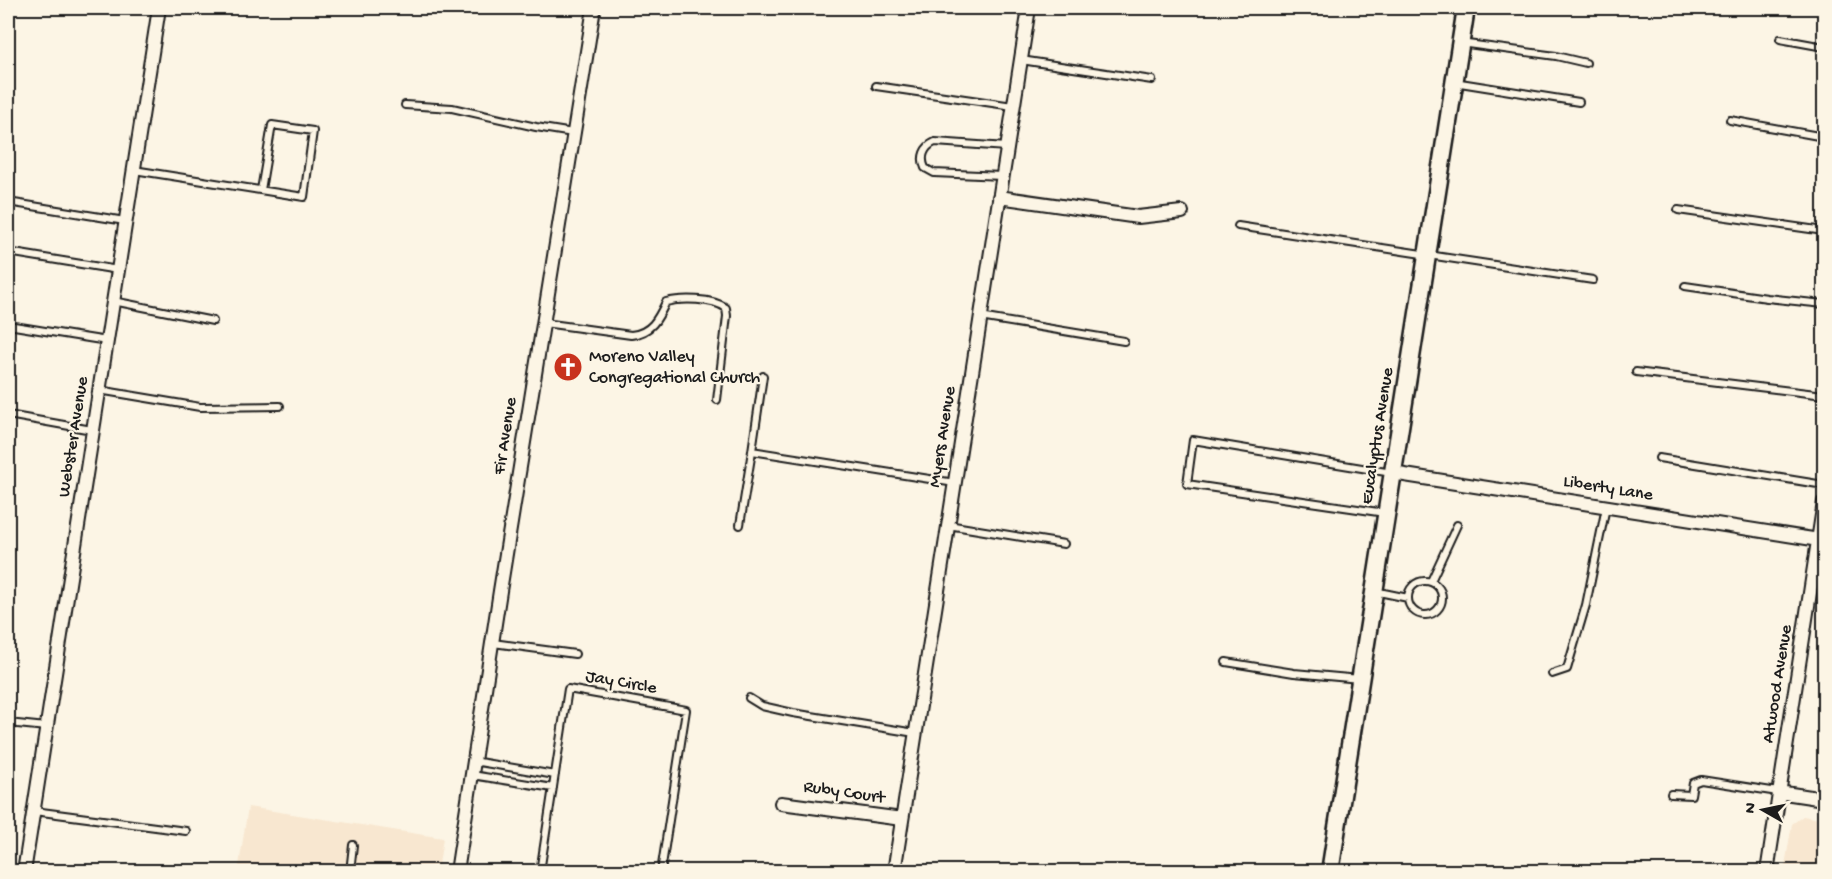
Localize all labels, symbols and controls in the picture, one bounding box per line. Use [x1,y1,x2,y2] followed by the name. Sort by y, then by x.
[589,347,761,389] place label: Moreno Valley Congregational Church
[552,351,584,383] church icon: Moreno Valley Congregational Church
[1357,365,1399,506] street label: Eucalyptus Avenue
[54,374,94,499] street label: Webster Avenue
[925,384,961,489] street label: Myers Avenue
[489,395,523,477] street label: Fir Avenue
[1562,472,1655,507] street label: Liberty Lane
[1758,623,1798,745] street label: Atwood Avenue
[584,666,659,700] street label: Jay Circle
[802,777,888,809] street label: Ruby Court
[1733,780,1793,840] north arrow
[1741,801,1762,815] text: N

